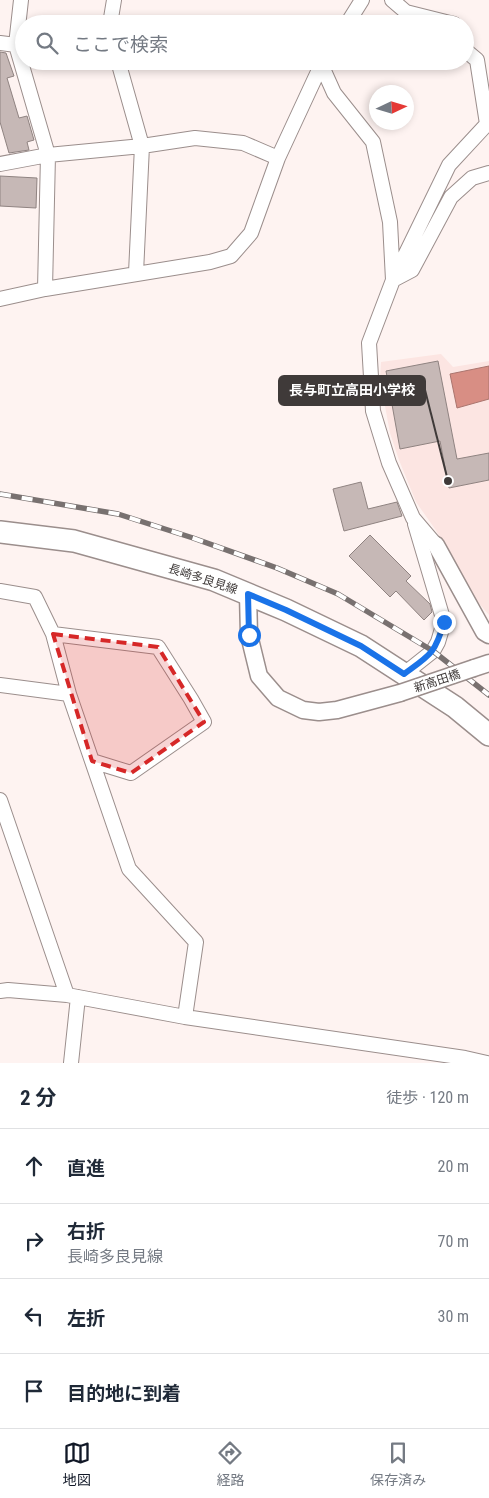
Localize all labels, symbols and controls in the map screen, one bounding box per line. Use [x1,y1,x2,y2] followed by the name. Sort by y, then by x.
[15,15,474,70] search box
[33,29,61,57] icon: search
[73,33,168,56] text: ここで検索
[369,85,414,130] north arrow
[279,376,425,405] callout: 長与町立高田小学校
[289,382,415,398] text: 長与町立高田小学校
[167,561,239,597] street label: 長崎多良見線
[433,611,456,634] route end
[238,624,261,647] route start
[412,667,462,695] street label: 新高田橋
[20,1086,56,1110] text: 2 分
[386,1088,469,1107] text: 徒歩 · 120 m
[20,1152,48,1180] icon: ahead
[67,1157,105,1180] text: 直進
[437,1157,469,1176] text: 20 m
[67,1220,105,1243] text: 右折
[20,1227,48,1255] icon: right
[437,1232,469,1251] text: 70 m
[67,1247,163,1266] text: 長崎多良見線
[20,1302,48,1330] icon: left
[67,1307,105,1330] text: 左折
[437,1307,469,1326] text: 30 m
[20,1377,48,1405] icon: arrive
[67,1382,181,1405] text: 目的地に到着
[63,1439,91,1489] tab: 地図
[216,1439,244,1489] tab: 経路
[370,1439,426,1489] tab: 保存済み

